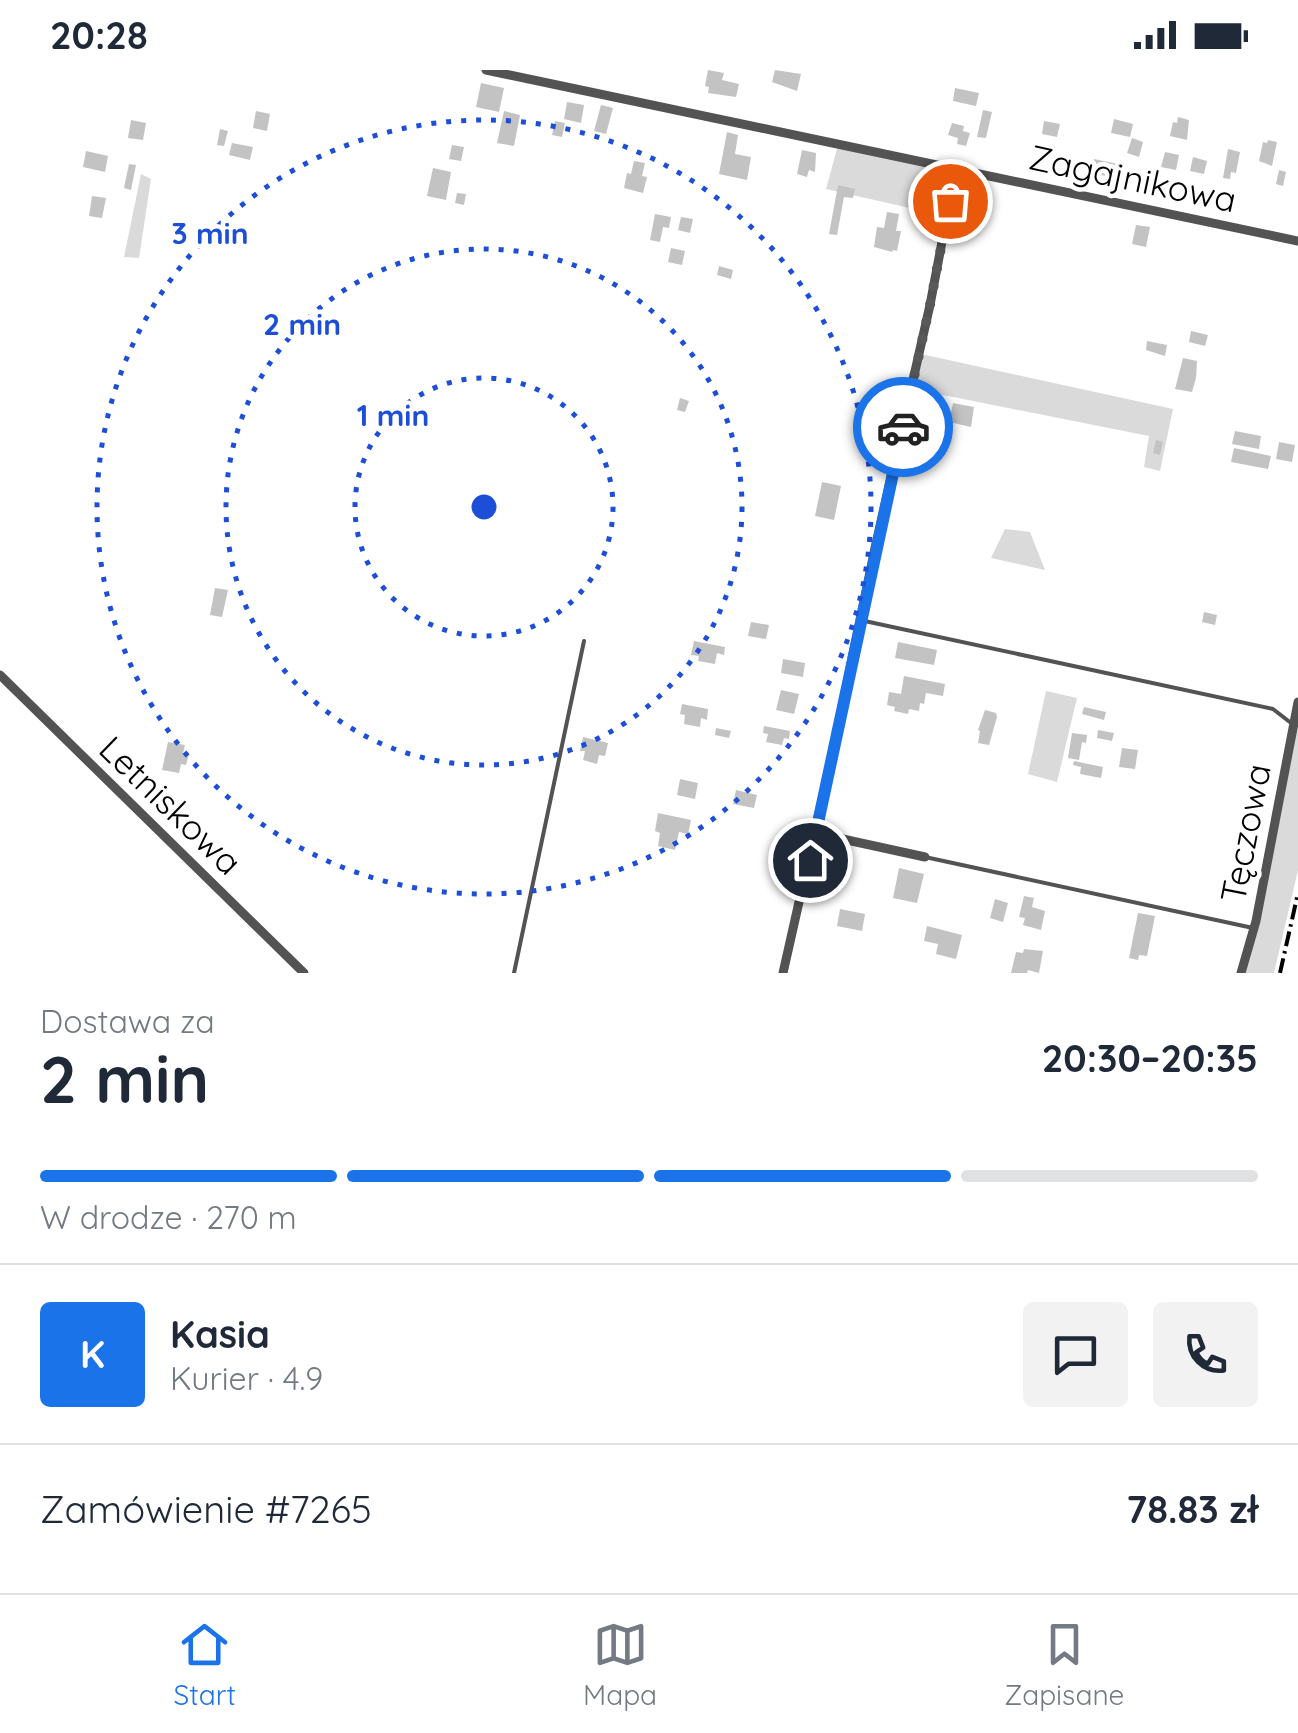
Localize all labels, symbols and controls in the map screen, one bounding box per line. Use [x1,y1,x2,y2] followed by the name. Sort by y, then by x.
[50,11,148,59] text: 20:28
[1025,135,1241,221] street label: Zagajnikowa
[908,159,993,244] pin
[923,174,978,229] icon: bag
[171,214,249,252] text: 3 min
[263,305,341,343] text: 2 min
[853,377,953,477] courier
[357,396,429,434] text: 1 min
[876,400,931,455] icon: car
[466,489,502,525] centre of rings
[91,726,251,884] street label: Letniskowa
[1210,760,1280,906] street label: Tęczowa
[768,818,853,903] pin
[783,833,838,888] icon: home
[40,1001,215,1041] text: Dostawa za
[1042,1034,1258,1082] text: 20:30–20:35
[40,1038,209,1119] text: 2 min
[40,1197,297,1237] text: W drodze · 270 m
[1023,1302,1128,1407] button: chat
[1153,1302,1258,1407] button: phone
[170,1310,270,1358] text: Kasia
[80,1330,105,1378] text: K
[170,1358,323,1398] text: Kurier · 4.9
[40,1485,372,1533] text: Zamówienie #7265
[1126,1485,1258,1533] text: 78.83 zł
[174,1617,236,1712] tab: Start
[583,1617,657,1712] tab: Mapa
[1004,1617,1124,1712] tab: Zapisane

